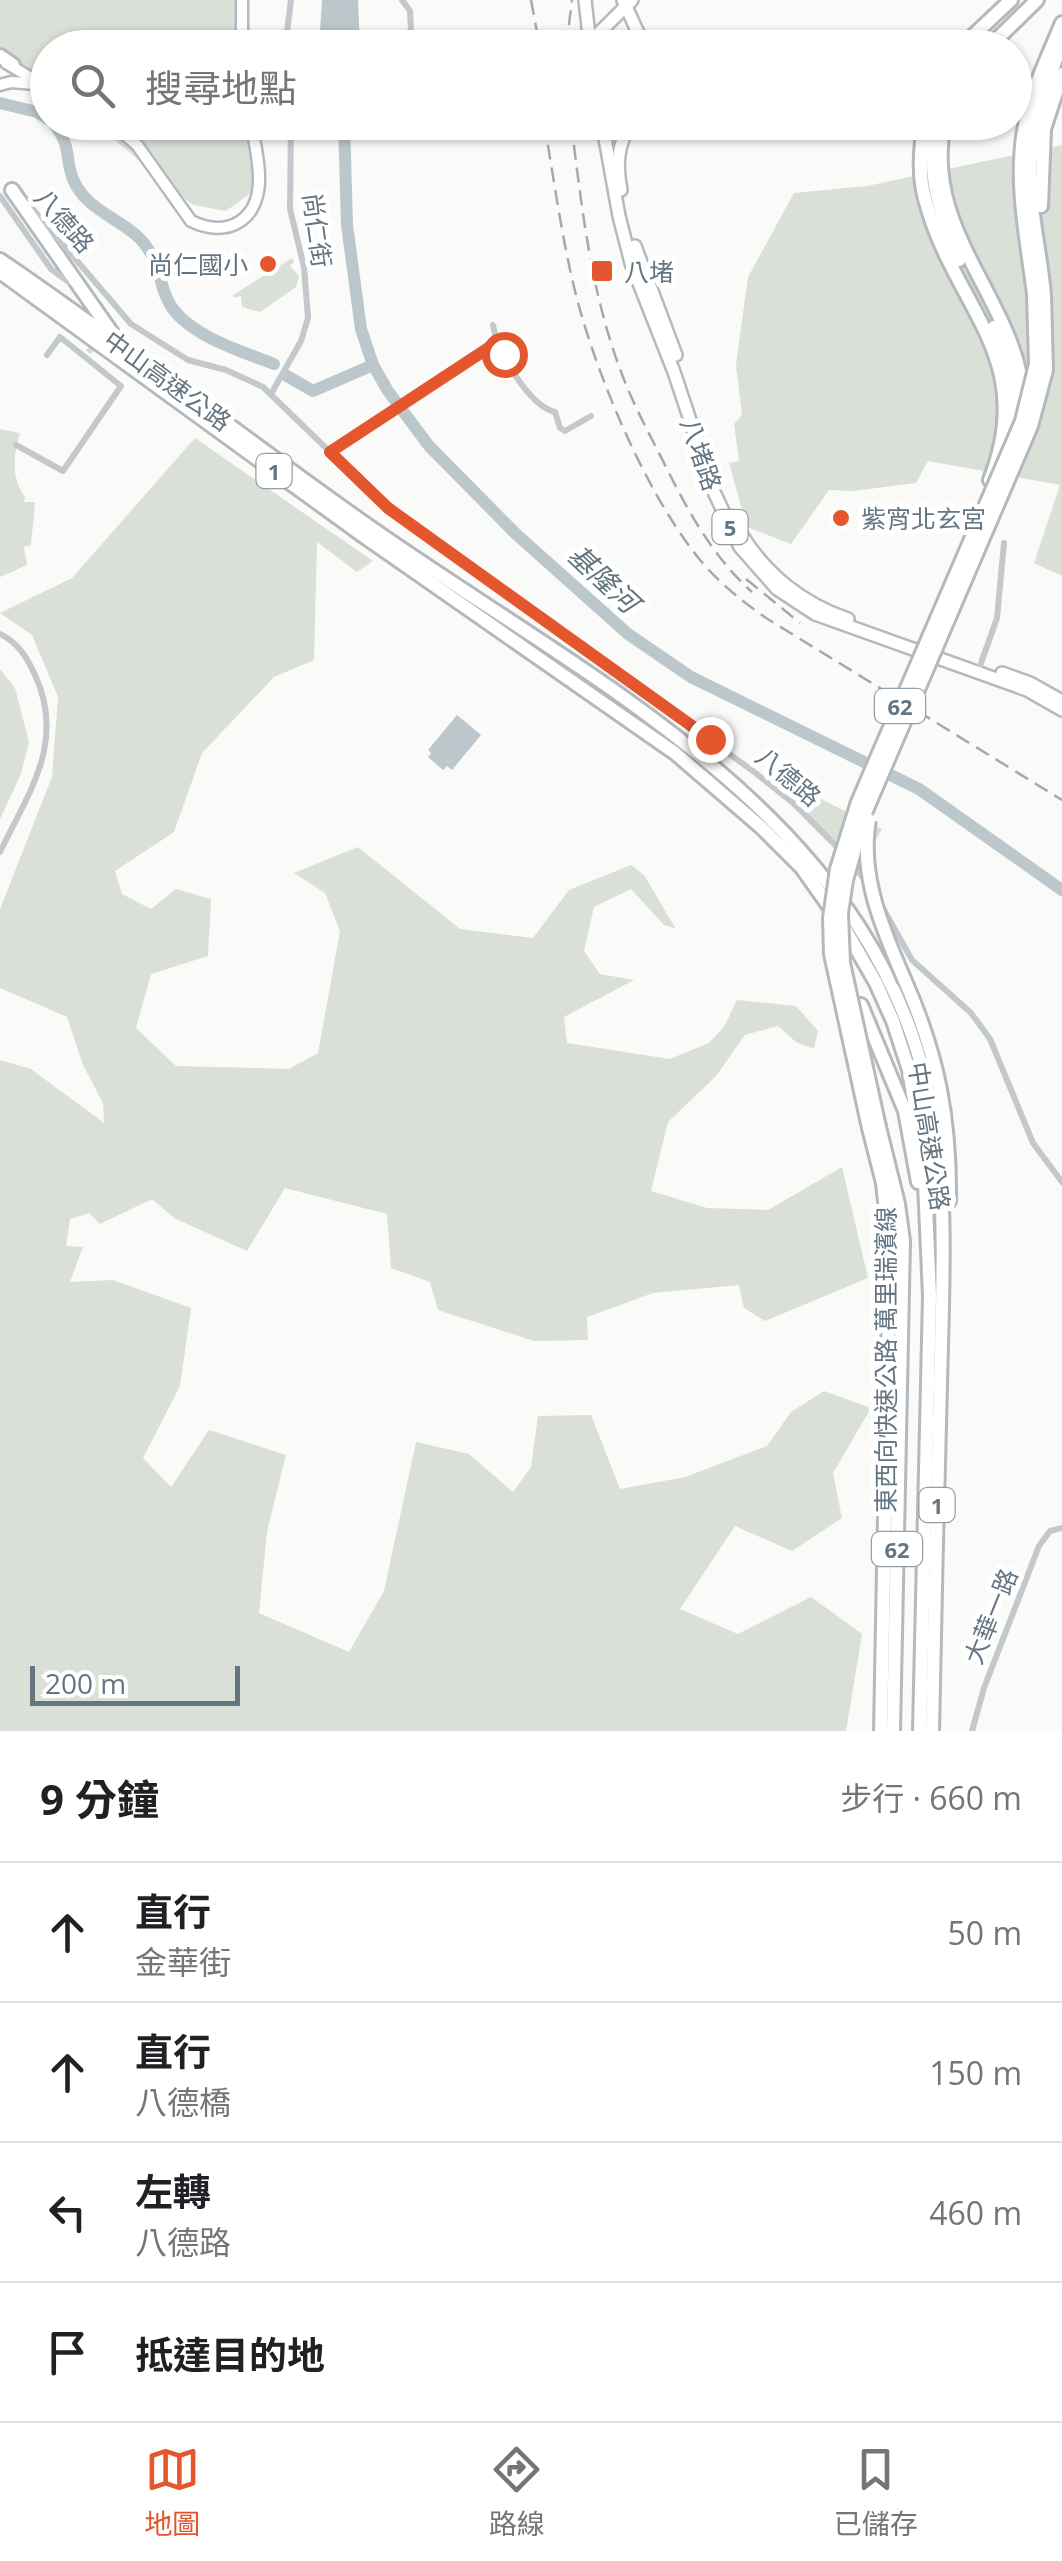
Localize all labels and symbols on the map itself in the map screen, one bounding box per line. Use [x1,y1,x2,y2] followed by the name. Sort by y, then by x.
[28,181,102,259] street label: 八德路
[296,190,340,270] street label: 尚仁街
[148,247,248,281] place label: 尚仁國小
[257,253,279,275] marker: 尚仁國小
[624,254,674,288] place label: 八堵
[589,258,615,284] marker: 八堵
[97,322,239,438] street label: 中山高速公路
[482,332,528,378] route start
[674,413,730,495] street label: 八堵路
[256,454,292,488] road number: 1
[861,501,986,535] place label: 紫宵北玄宮
[830,507,852,529] marker: 紫宵北玄宮
[712,510,748,544] road number: 5
[560,535,651,624] water label: 基隆河
[875,689,925,723] road number: 62
[688,717,734,763] route end
[749,739,829,813] street label: 八德路
[901,1059,959,1213] street label: 中山高速公路
[868,1207,902,1513] street label: 東西向快速公路 萬里瑞濱線
[920,1488,954,1522] road number: 1
[872,1532,922,1566] road number: 62
[956,1563,1024,1669] street label: 大華一路
[30,1661,240,1706] scale bar

